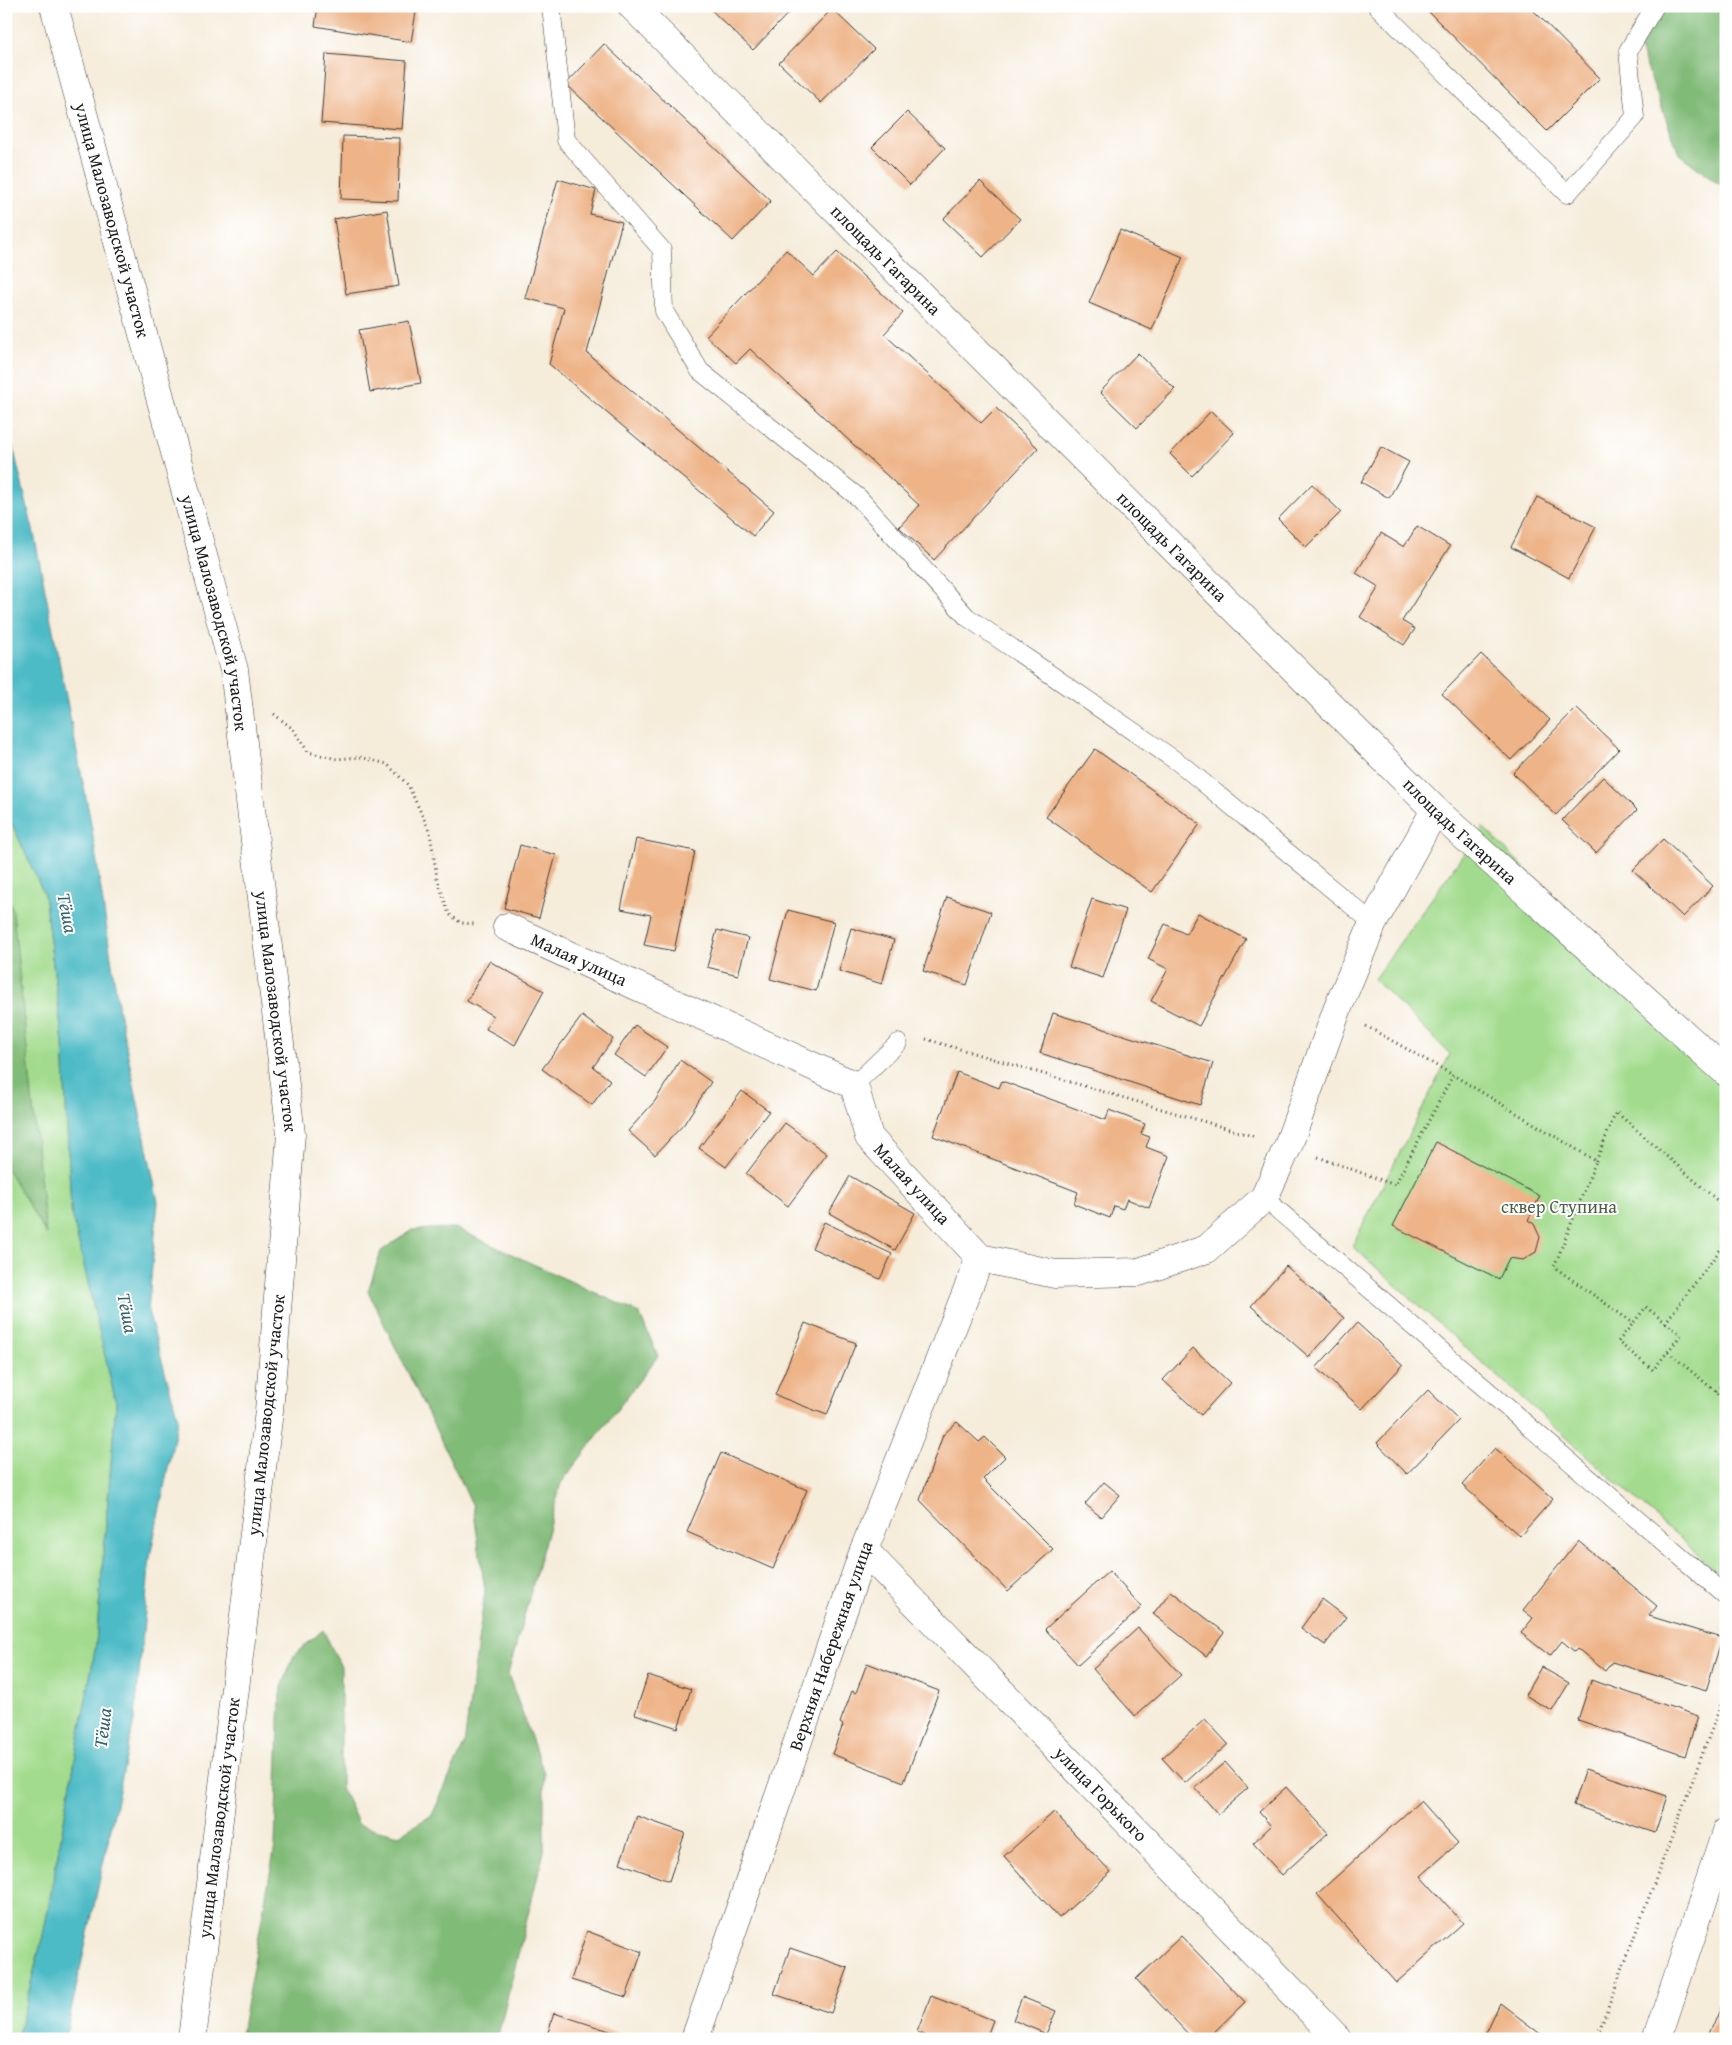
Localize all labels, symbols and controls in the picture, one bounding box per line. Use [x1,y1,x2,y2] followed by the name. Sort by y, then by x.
[68,99,157,341] street label: улица Малозаводской участок
[825,198,948,321] street label: площадь Гагарина
[1111,485,1234,608] street label: площадь Гагарина
[174,490,255,733] street label: улица Малозаводской участок
[1397,771,1524,891] street label: площадь Гагарина
[248,888,305,1134] street label: улица Малозаводской участок
[50,891,86,936] water label: Тёша
[527,926,632,993] street label: Малая улица
[868,1136,957,1231] street label: Малая улица
[1501,1193,1617,1220] park label: сквер Ступина
[110,1291,146,1336] water label: Тёша
[239,1292,292,1538] street label: улица Малозаводской участок
[782,1536,880,1754] street label: Верхняя Набережная улица
[190,1695,247,1941] street label: улица Малозаводской участок
[86,1706,118,1750] water label: Тёша
[1047,1739,1154,1848] street label: улица Горького

